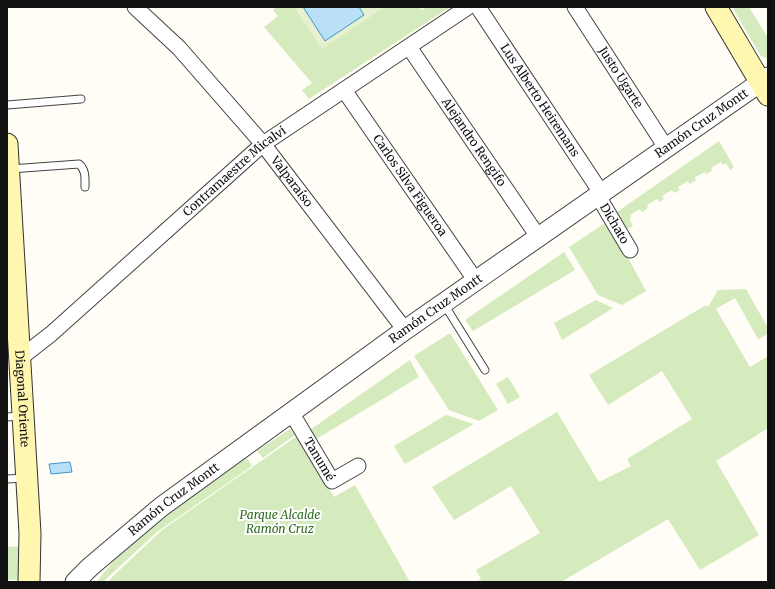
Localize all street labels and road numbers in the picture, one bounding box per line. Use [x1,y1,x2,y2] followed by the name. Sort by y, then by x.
[497,41,583,160] street label: Lus Alberto Heiremans
[595,43,646,111] street label: Justo Ugarte
[652,85,751,161] street label: Ramón Cruz Montt
[438,94,510,189] street label: Alejandro Rengifo
[180,123,289,219] street label: Contramaestre Micalvi
[370,131,451,239] street label: Carlos Silva Figueroa
[267,152,316,210] street label: Valparaíso
[597,200,633,246] street label: Dichato
[386,270,485,346] street label: Ramón Cruz Montt
[12,350,33,448] street label: Diagonal Oriente
[301,435,338,483] street label: Tanumé
[125,459,222,538] street label: Ramón Cruz Montt

